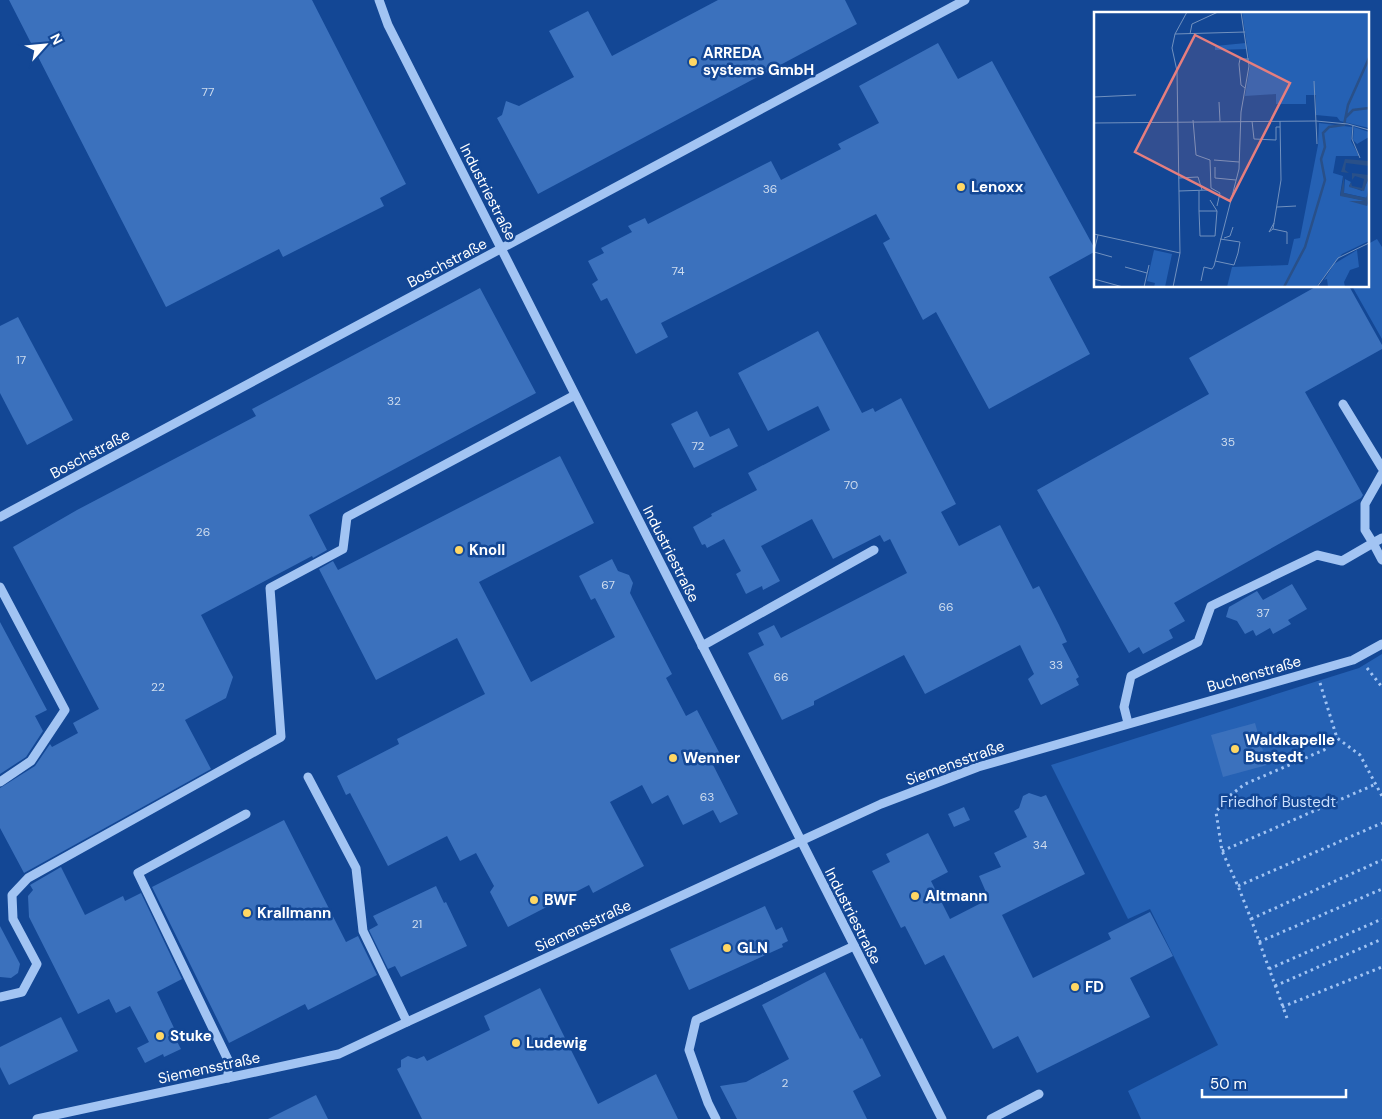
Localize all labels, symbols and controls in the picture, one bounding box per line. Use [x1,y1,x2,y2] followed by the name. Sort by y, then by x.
[1094,12,1370,288] inset map
[20,20,70,70] north arrow
[46,30,67,48] text: N
[703,43,814,80] place label: ARREDA systems GmbH
[687,56,699,68] marker: ARREDA systems GmbH
[202,84,214,100] house number: 77
[455,140,521,244] street label: Industriestraße
[971,177,1024,197] place label: Lenoxx
[763,181,777,197] house number: 36
[955,181,967,193] marker: Lenoxx
[404,234,490,292] street label: Boschstraße
[672,263,684,279] house number: 74
[16,352,26,368] house number: 17
[387,393,401,409] house number: 32
[47,425,133,483] street label: Boschstraße
[1221,434,1235,450] house number: 35
[691,438,705,454] house number: 72
[844,477,858,493] house number: 70
[638,502,704,606] street label: Industriestraße
[196,524,210,540] house number: 26
[469,540,505,560] place label: Knoll
[453,544,465,556] marker: Knoll
[601,577,615,593] house number: 67
[938,599,954,615] house number: 66
[1256,605,1270,621] house number: 37
[1205,651,1303,697] street label: Buchenstraße
[1049,657,1063,673] house number: 33
[773,669,789,685] house number: 66
[151,679,165,695] house number: 22
[1245,730,1335,767] place label: Waldkapelle Bustedt
[903,736,1007,790] street label: Siemensstraße
[1229,743,1241,755] marker: Waldkapelle Bustedt
[683,748,740,768] place label: Wenner
[667,752,679,764] marker: Wenner
[700,789,714,805] house number: 63
[1220,792,1336,812] park label: Friedhof Bustedt
[1033,837,1047,853] house number: 34
[820,864,886,968] street label: Industriestraße
[925,886,988,906] place label: Altmann
[544,890,577,910] place label: BWF
[909,890,921,902] marker: Altmann
[528,894,540,906] marker: BWF
[532,895,634,957] street label: Siemensstraße
[257,903,331,923] place label: Krallmann
[241,907,253,919] marker: Krallmann
[412,916,422,932] house number: 21
[737,938,768,958] place label: GLN
[721,942,733,954] marker: GLN
[1085,977,1104,997] place label: FD
[1069,981,1081,993] marker: FD
[170,1026,212,1046] place label: Stuke
[154,1030,166,1042] marker: Stuke
[526,1033,588,1053] place label: Ludewig
[510,1037,522,1049] marker: Ludewig
[156,1047,262,1089] street label: Siemensstraße
[1202,1066,1346,1098] scale bar
[1210,1074,1247,1094] text: 50 m
[782,1075,789,1091] house number: 2

